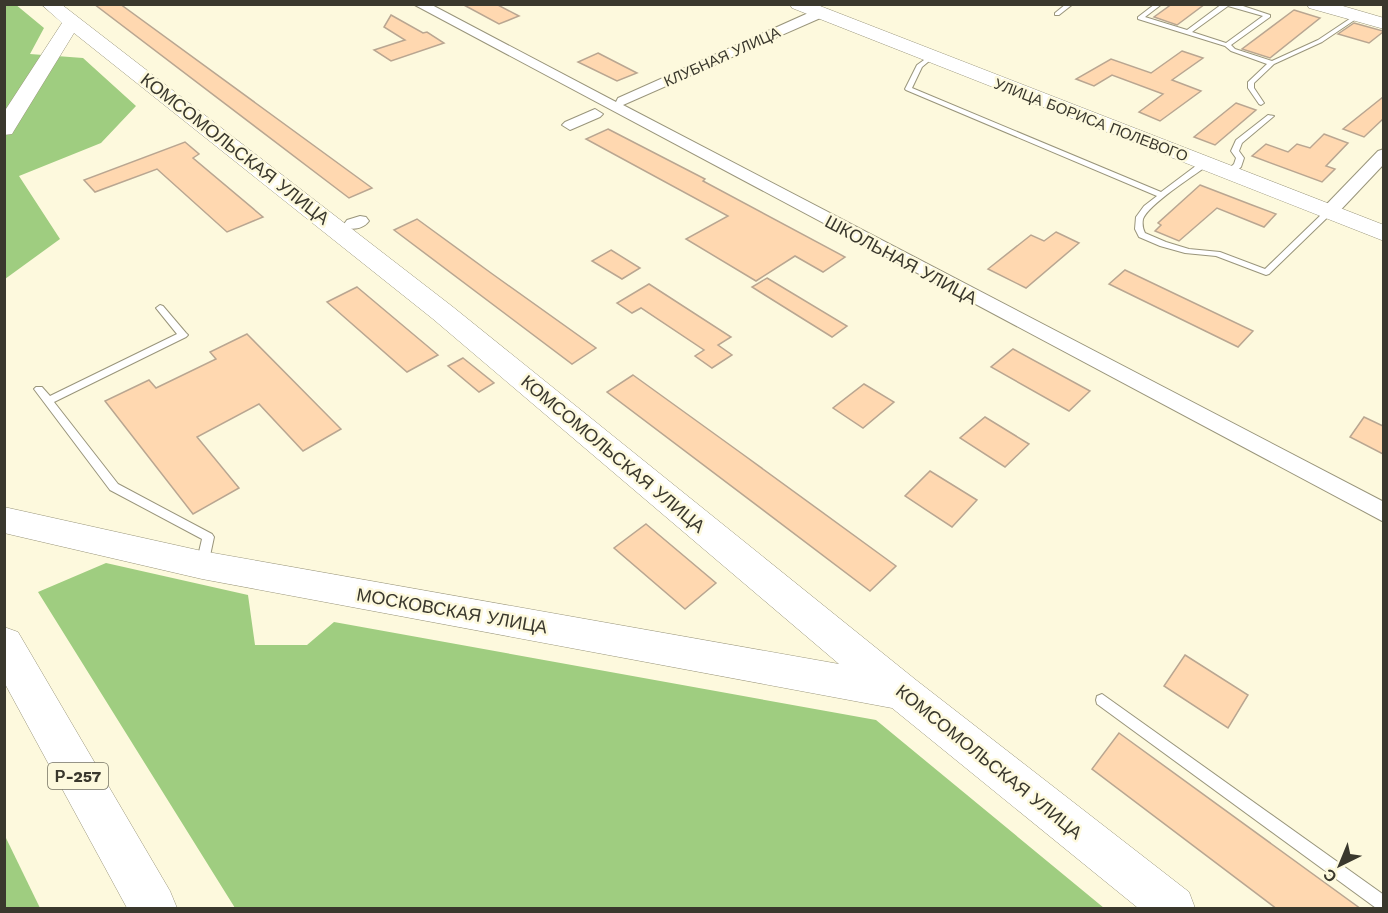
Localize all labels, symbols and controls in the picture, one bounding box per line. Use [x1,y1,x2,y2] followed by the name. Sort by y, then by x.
[661,23,783,91] street label: КЛУБНАЯ УЛИЦА
[137,68,334,229] street label: КОМСОМОЛЬСКАЯ УЛИЦА
[992,75,1190,165] street label: УЛИЦА БОРИСА ПОЛЕВОГО
[822,211,981,309] street label: ШКОЛЬНАЯ УЛИЦА
[517,371,709,537] street label: КОМСОМОЛЬСКАЯ УЛИЦА
[355,583,549,638] street label: МОСКОВСКАЯ УЛИЦА
[892,680,1087,843] street label: КОМСОМОЛЬСКАЯ УЛИЦА
[48,763,108,789] road number: Р-257
[1310,835,1370,895] north arrow
[1319,864,1341,886] text: С

